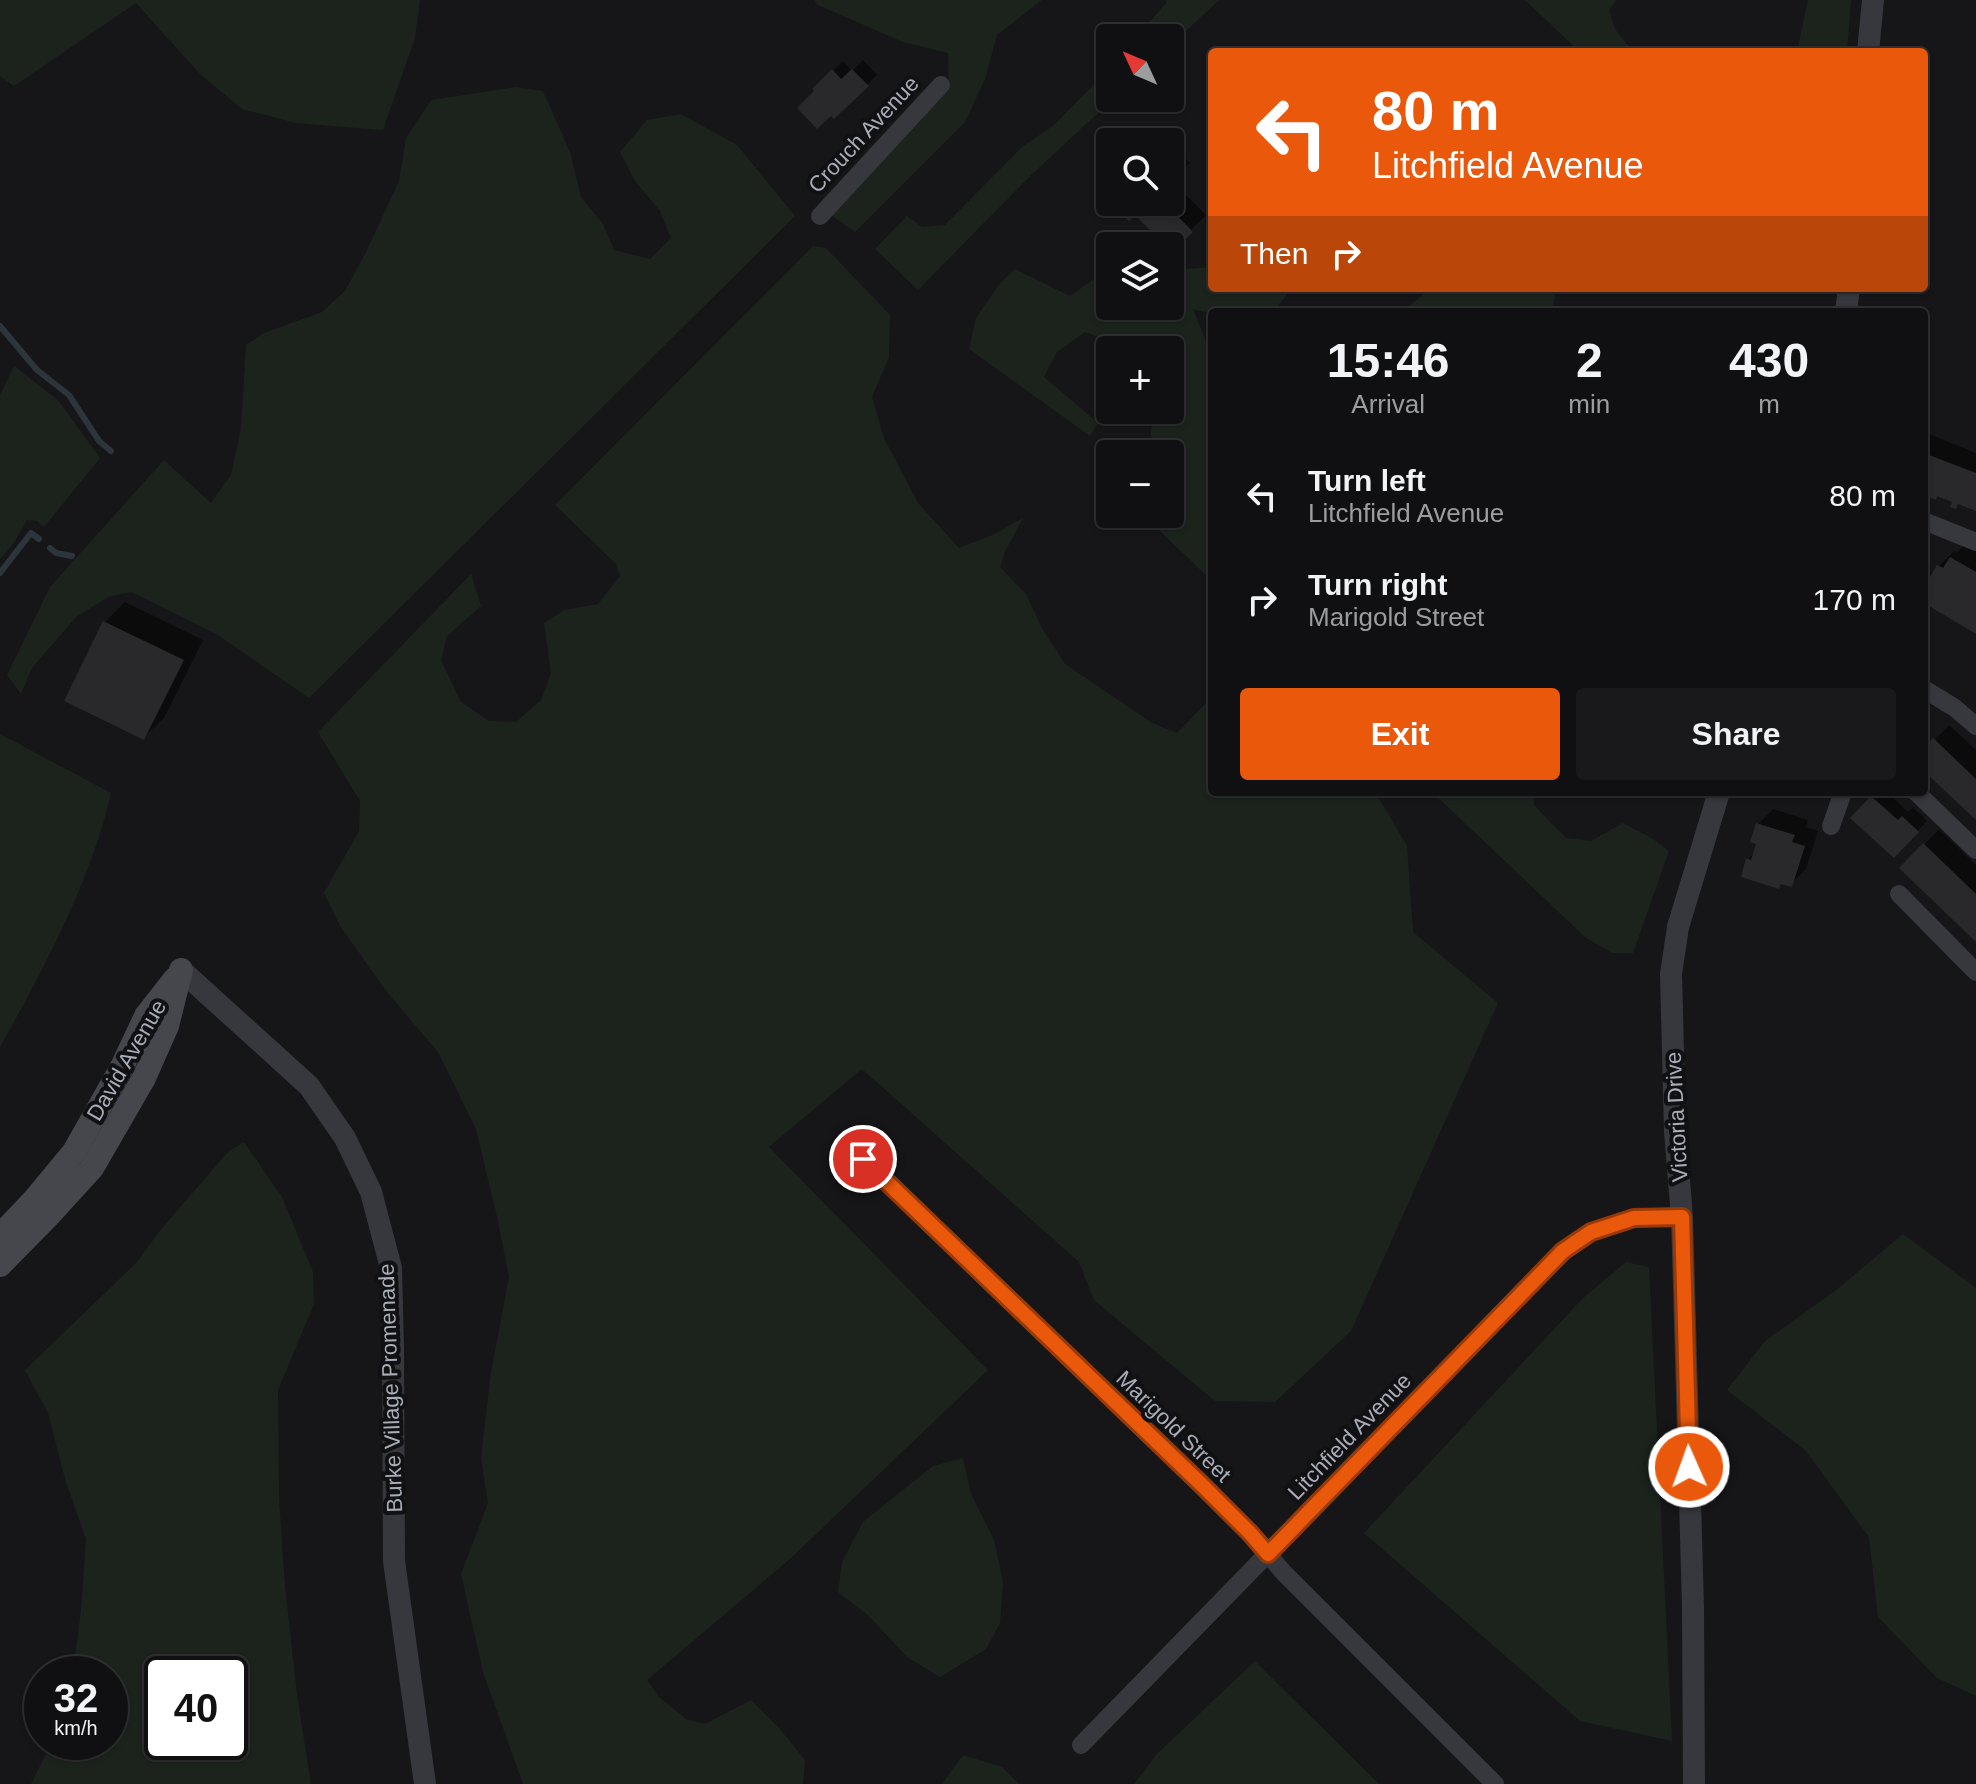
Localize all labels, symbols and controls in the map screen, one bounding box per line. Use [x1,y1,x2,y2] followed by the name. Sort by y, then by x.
[1096,24,1184,112] north arrow
[1096,24,1184,528] map controls
[803,71,924,198] street label: Crouch Avenue
[1372,79,1500,142] text: 80 m
[1240,80,1344,184] icon: left
[1096,128,1184,216] button: search
[1372,145,1644,186] text: Litchfield Avenue
[1096,232,1184,320] button: layers
[1324,232,1368,276] icon: right
[1240,237,1308,270] text: Then
[1327,334,1450,387] text: 15:46
[1576,334,1603,387] text: 2
[1729,334,1809,387] text: 430
[1096,336,1184,424] button: +
[1351,389,1425,419] text: Arrival
[1568,389,1610,419] text: min
[1758,389,1780,419] text: m
[1096,440,1184,528] button: −
[1308,464,1426,497] text: Turn left
[1240,474,1284,518] icon: left
[1829,479,1896,512] text: 80 m
[1308,498,1504,528] text: Litchfield Avenue
[1308,568,1447,601] text: Turn right
[1240,578,1284,622] icon: right
[1813,583,1896,616] text: 170 m
[1308,602,1484,632] text: Marigold Street
[1240,688,1560,780] button: Exit
[1576,688,1896,780] button: Share
[82,995,171,1125] street label: David Avenue
[1661,1051,1692,1183] street label: Victoria Drive
[829,1125,897,1193] pin
[841,1137,885,1181] icon: arrive
[374,1263,407,1513] street label: Burke Village Promenade
[1111,1366,1236,1487] street label: Marigold Street
[1283,1368,1416,1505] street label: Litchfield Avenue
[1647,1425,1731,1509] position arrow
[144,1656,248,1760] speed limit sign: 40
[54,1676,98,1720] text: 32
[54,1717,98,1739] text: km/h

